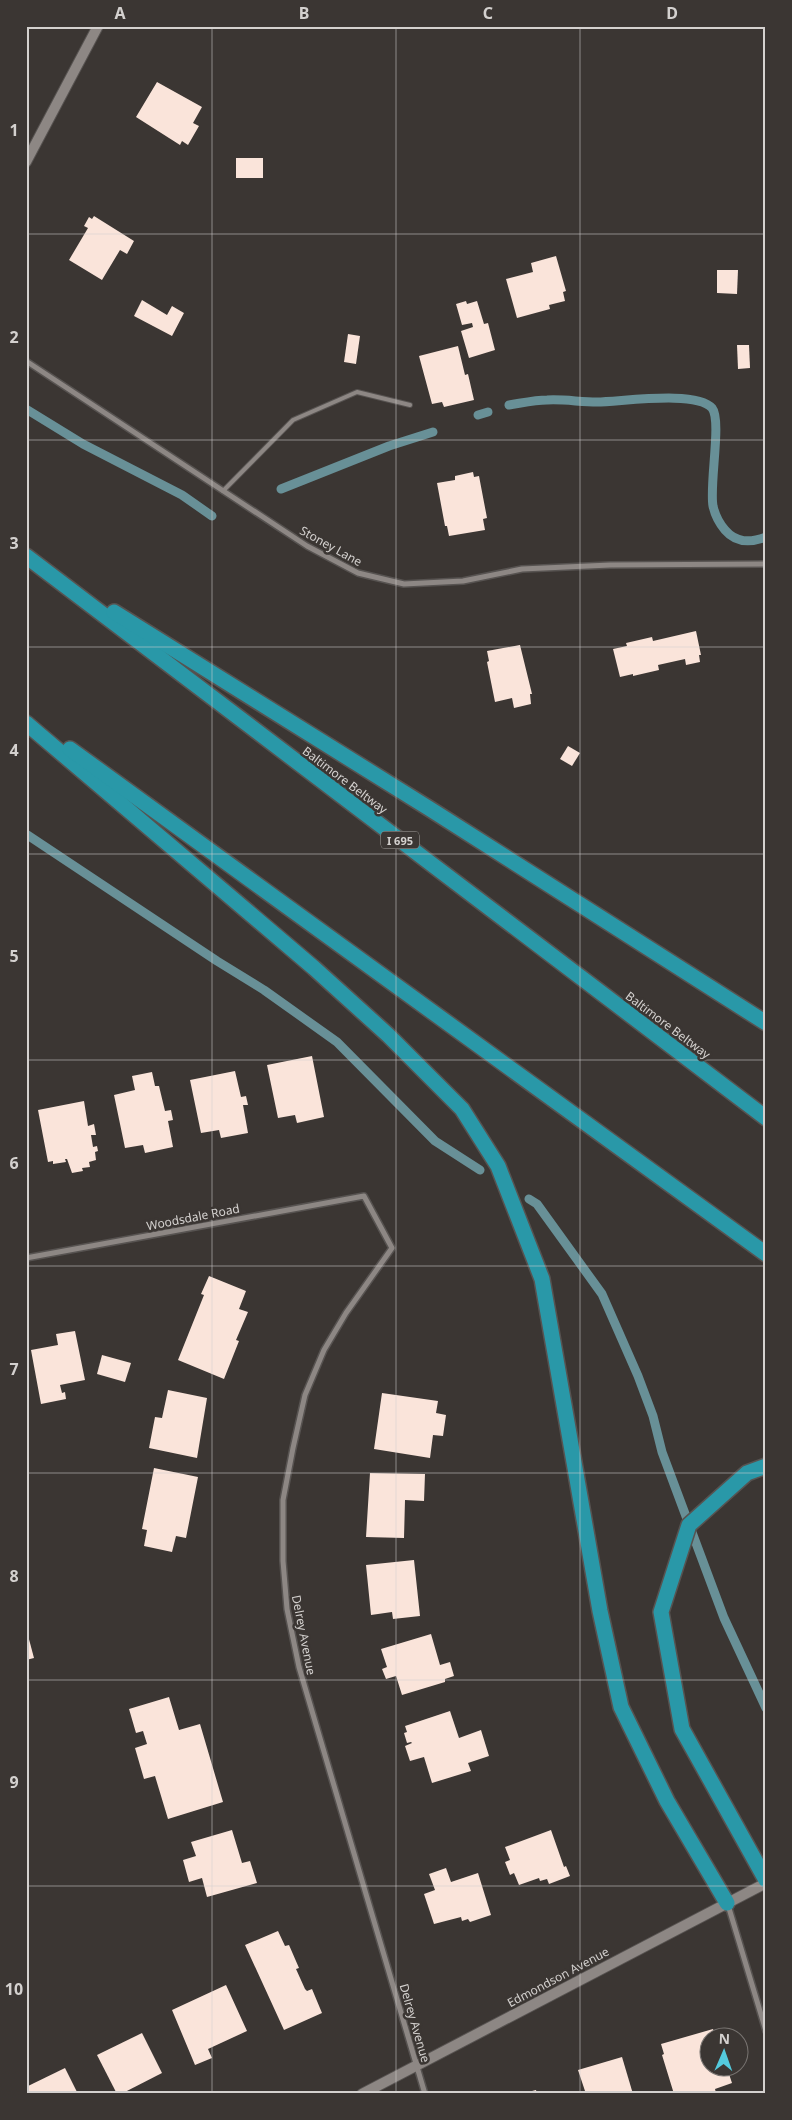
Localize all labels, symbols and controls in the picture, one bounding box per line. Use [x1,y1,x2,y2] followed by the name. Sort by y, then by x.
[114,2,126,24] text: A
[299,2,309,24] text: B
[483,2,493,24] text: C
[666,2,678,24] text: D
[9,119,19,141] text: 1
[9,326,19,348] text: 2
[297,522,365,570] street label: Stoney Lane
[9,532,19,554] text: 3
[9,739,19,761] text: 4
[299,742,392,818] street label: Baltimore Beltway
[381,832,419,848] road number: I 695
[9,945,19,967] text: 5
[622,987,715,1063] street label: Baltimore Beltway
[9,1152,19,1174] text: 6
[145,1200,241,1234] street label: Woodsdale Road
[9,1358,19,1380] text: 7
[9,1565,19,1587] text: 8
[288,1593,320,1677] street label: Delrey Avenue
[9,1771,19,1793] text: 9
[504,1943,612,2011] street label: Edmondson Avenue
[5,1978,23,2000] text: 10
[396,1982,434,2065] street label: Delrey Avenue
[700,2028,750,2078] north arrow
[718,2029,730,2048] text: N

